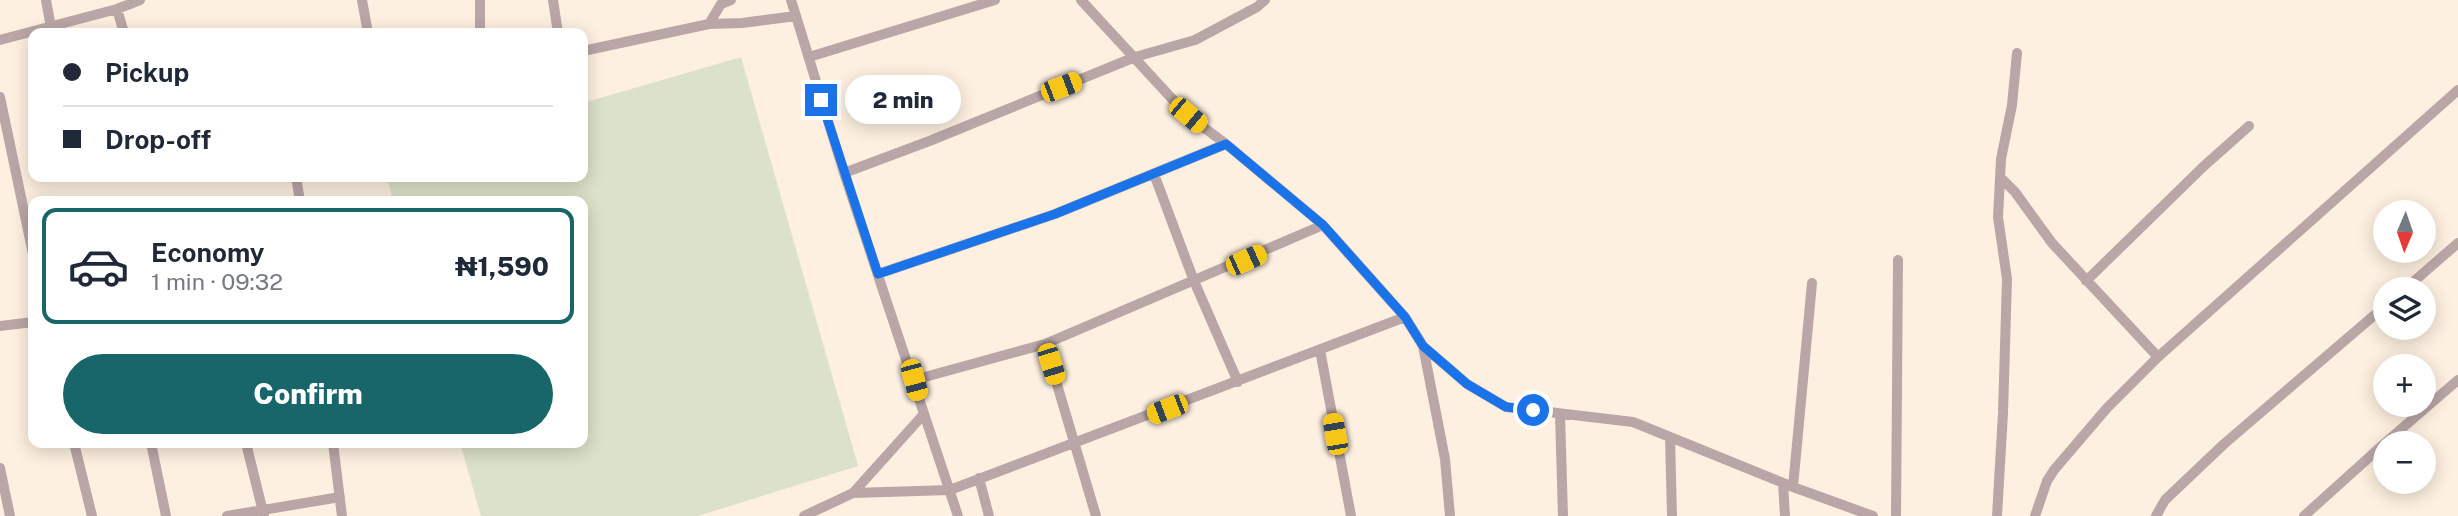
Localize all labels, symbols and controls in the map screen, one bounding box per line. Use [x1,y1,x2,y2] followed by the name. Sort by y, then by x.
[105,57,189,88] text: Pickup
[1038,70,1085,104] car
[846,76,961,124] callout: 2 min
[805,84,837,116] route end
[872,86,934,113] text: 2 min
[1166,93,1211,137] car
[105,124,211,155] text: Drop-off
[2373,200,2436,262] north arrow
[2373,200,2436,494] map controls
[67,235,130,298] icon: car
[151,237,264,268] text: Economy
[1223,242,1270,278] car
[455,251,549,282] text: ₦1,590
[151,268,283,295] text: 1 min · 09:32
[2373,277,2436,340] button: layers
[1035,341,1068,387] car
[63,354,553,434] button: Confirm
[2373,354,2436,417] button: +
[899,357,930,403] car
[1144,392,1191,426] car
[1517,394,1549,426] route start
[1322,411,1349,457] car
[2373,431,2436,494] button: −

